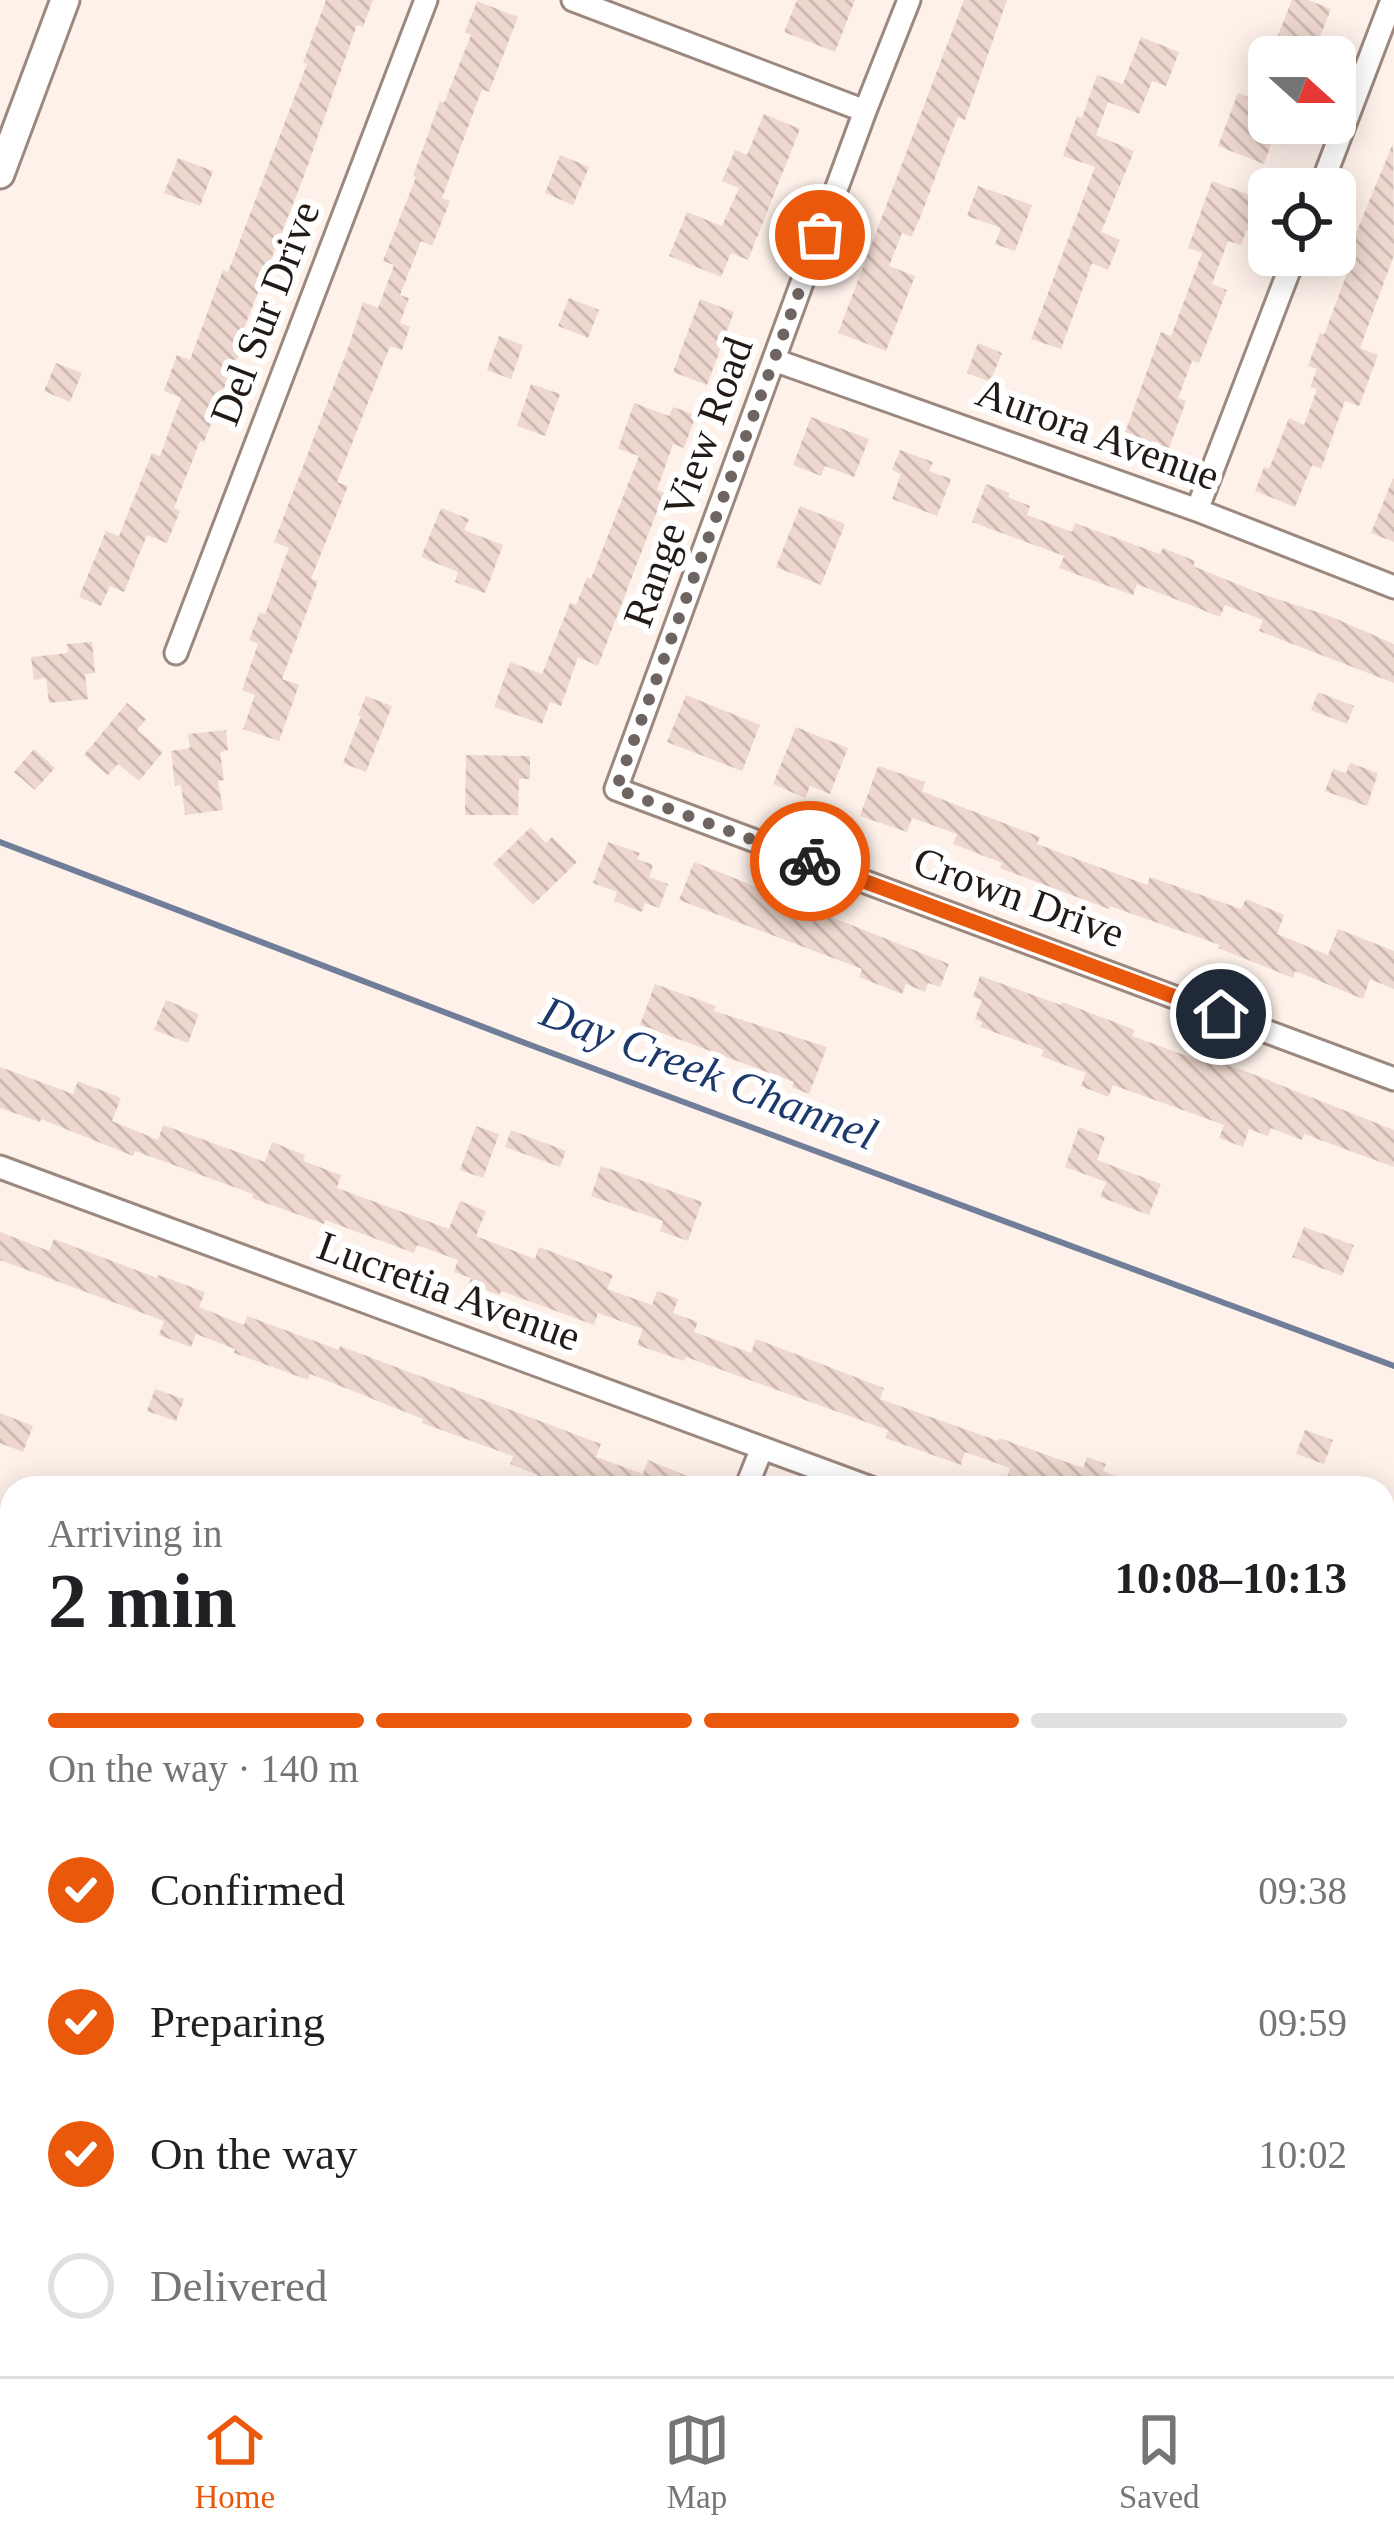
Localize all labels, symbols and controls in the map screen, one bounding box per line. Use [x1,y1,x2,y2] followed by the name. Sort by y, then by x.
[1248,36,1356,144] north arrow
[1248,36,1356,276] map controls
[1248,168,1356,276] button: locate
[769,184,871,286] pin
[201,195,329,431] street label: Del Sur Drive
[787,202,853,268] icon: bag
[614,331,762,633] street label: Range View Road
[970,369,1226,499] street label: Aurora Avenue
[750,801,870,921] courier
[777,828,843,894] icon: bike
[908,838,1130,956] street label: Crown Drive
[1170,963,1272,1065] pin
[1188,981,1254,1047] icon: home
[533,986,884,1160] water label: Day Creek Channel
[312,1222,586,1360] street label: Lucretia Avenue
[48,1512,222,1555] text: Arriving in
[1115,1553,1347,1603] text: 10:08–10:13
[48,1557,237,1644] text: 2 min
[48,1747,359,1790] text: On the way · 140 m
[48,1857,114,1923] icon: check
[150,1865,345,1915] text: Confirmed
[1258,1869,1347,1912] text: 09:38
[48,1989,114,2055] icon: check
[150,1997,325,2047] text: Preparing
[1258,2001,1347,2044] text: 09:59
[48,2121,114,2187] icon: check
[150,2129,357,2179] text: On the way
[1258,2133,1347,2176] text: 10:02
[150,2261,327,2311] text: Delivered
[194,2407,275,2516] tab: Home
[664,2407,730,2516] tab: Map
[1119,2407,1200,2516] tab: Saved

